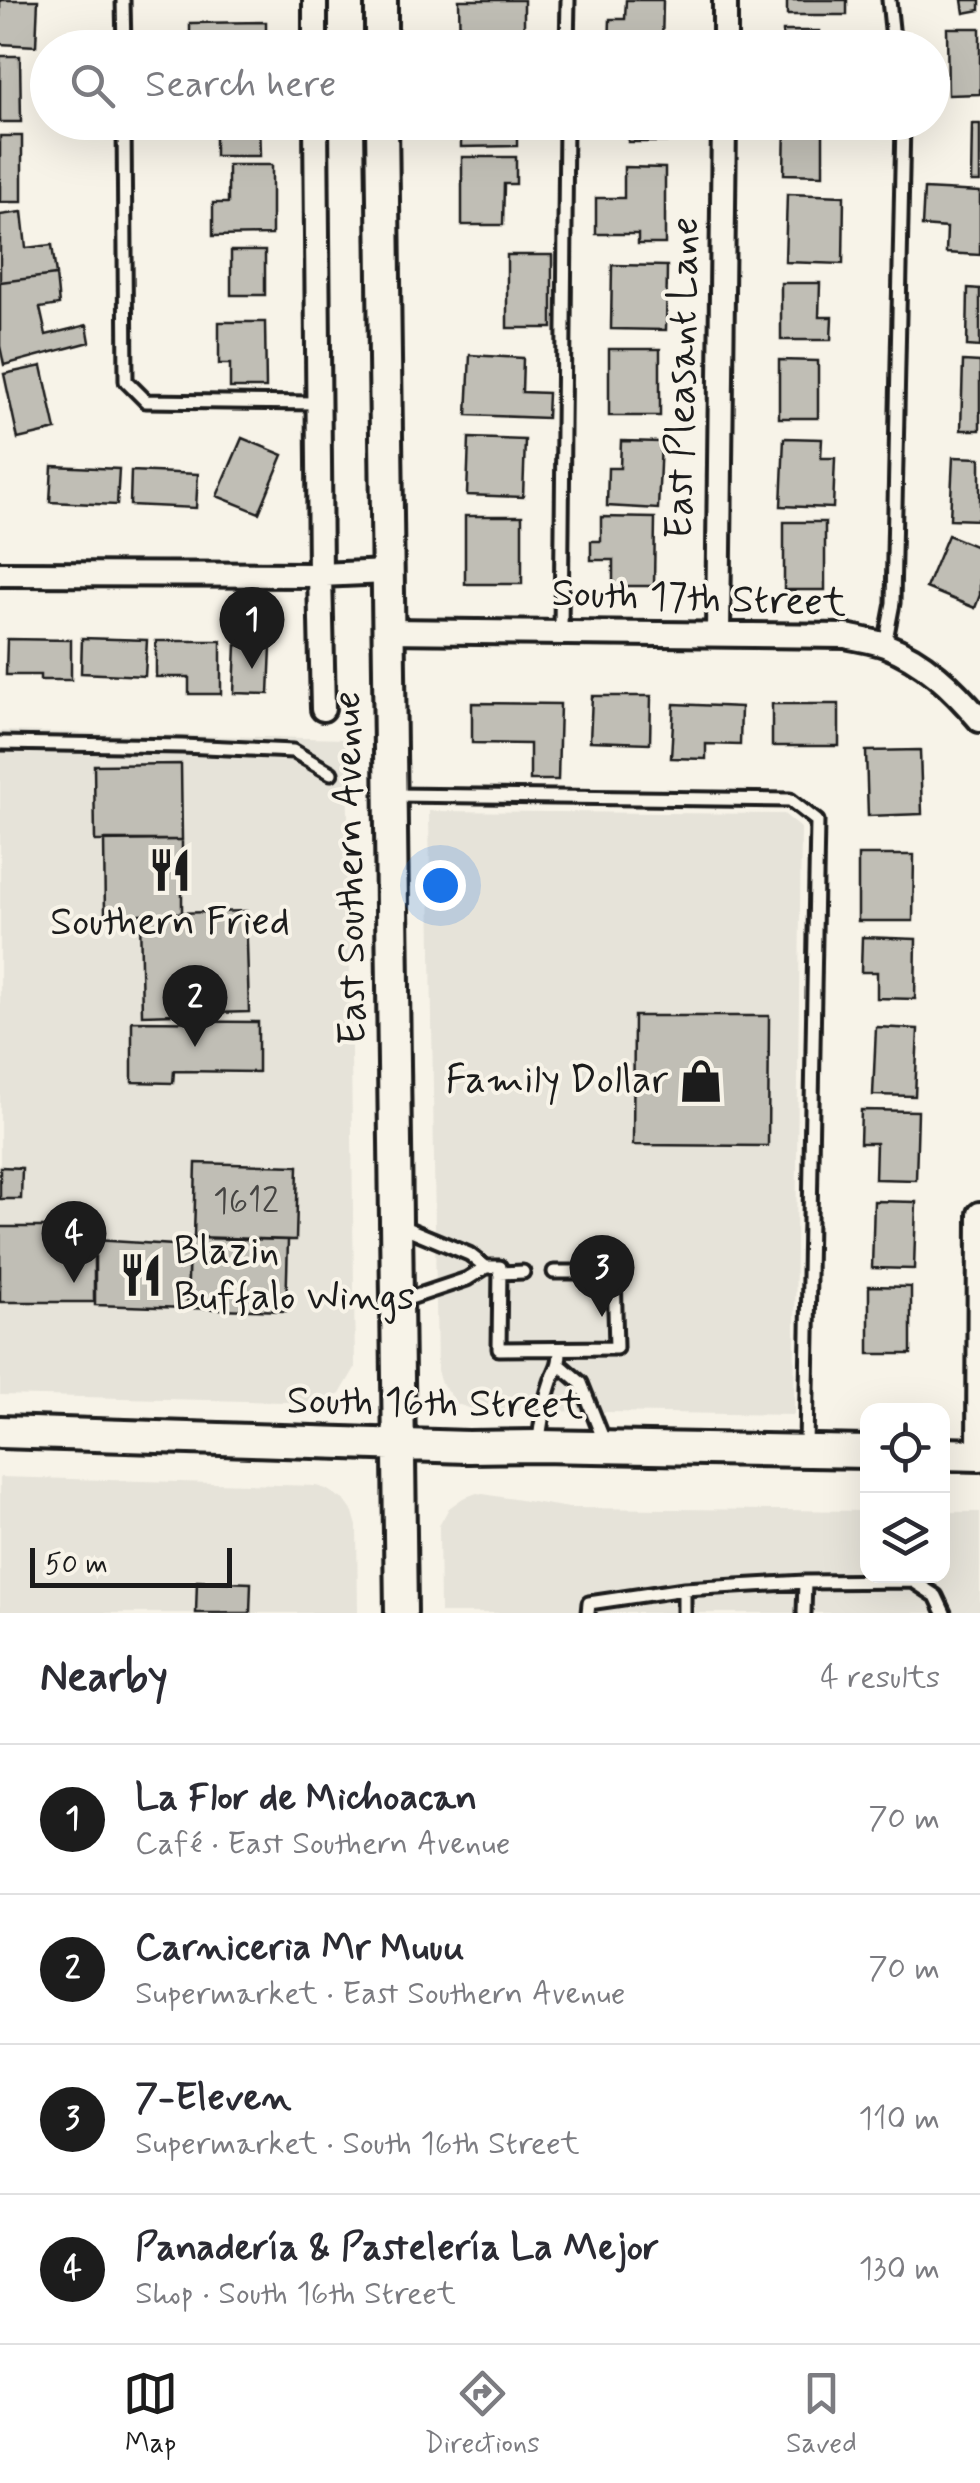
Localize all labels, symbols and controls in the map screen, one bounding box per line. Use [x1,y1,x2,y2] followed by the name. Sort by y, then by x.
[30,30,950,140] search box
[65,58,120,113] icon: search
[145,61,336,110] text: Search here
[654,216,712,540] street label: East Pleasant Lane
[551,568,847,630] street label: South 17th Street
[220,586,284,669] pin: 1
[322,691,380,1045] street label: East Southern Avenue
[146,846,194,894] restaurant icon: Southern Fried
[415,860,466,911] your location
[50,897,290,949] place label: Southern Fried
[162,964,228,1047] pin: 2
[446,1055,668,1107] place label: Family Dollar
[677,1057,725,1105] shop icon: Family Dollar
[213,1179,279,1225] house number: 1612
[42,1200,106,1283] pin: 4
[174,1226,415,1324] place label: Blazin Buffalo Wings
[570,1234,634,1317] pin: 3
[117,1251,165,1299] restaurant icon: Blazin Buffalo Wings
[286,1375,584,1433] street label: South 16th Street
[860,1403,950,1583] map controls
[860,1403,950,1493] button: locate
[860,1493,950,1583] button: layers
[30,1543,232,1588] scale bar
[45,1547,108,1584] text: 50 m
[40,1651,168,1706] text: Nearby
[820,1657,940,1699] text: 4 results
[135,1774,477,1823] text: La Flor de Michoacan
[65,1798,80,1840] text: 1
[868,1798,940,1840] text: 70 m
[135,1823,510,1865] text: Café · East Southern Avenue
[135,1924,465,1973] text: Carniceria Mr Muuu
[65,1948,80,1990] text: 2
[868,1948,940,1990] text: 70 m
[135,1973,625,2015] text: Supermarket · East Southern Avenue
[135,2074,291,2123] text: 7-Eleven
[65,2098,80,2140] text: 3
[859,2098,940,2140] text: 110 m
[135,2123,580,2165] text: Supermarket · South 16th Street
[135,2224,659,2273] text: Panadería & Pastelería La Mejor
[63,2248,82,2290] text: 4
[859,2248,940,2290] text: 130 m
[135,2273,456,2315] text: Shop · South 16th Street
[123,2366,178,2463] tab: Map
[425,2366,540,2463] tab: Directions
[786,2366,857,2463] tab: Saved

